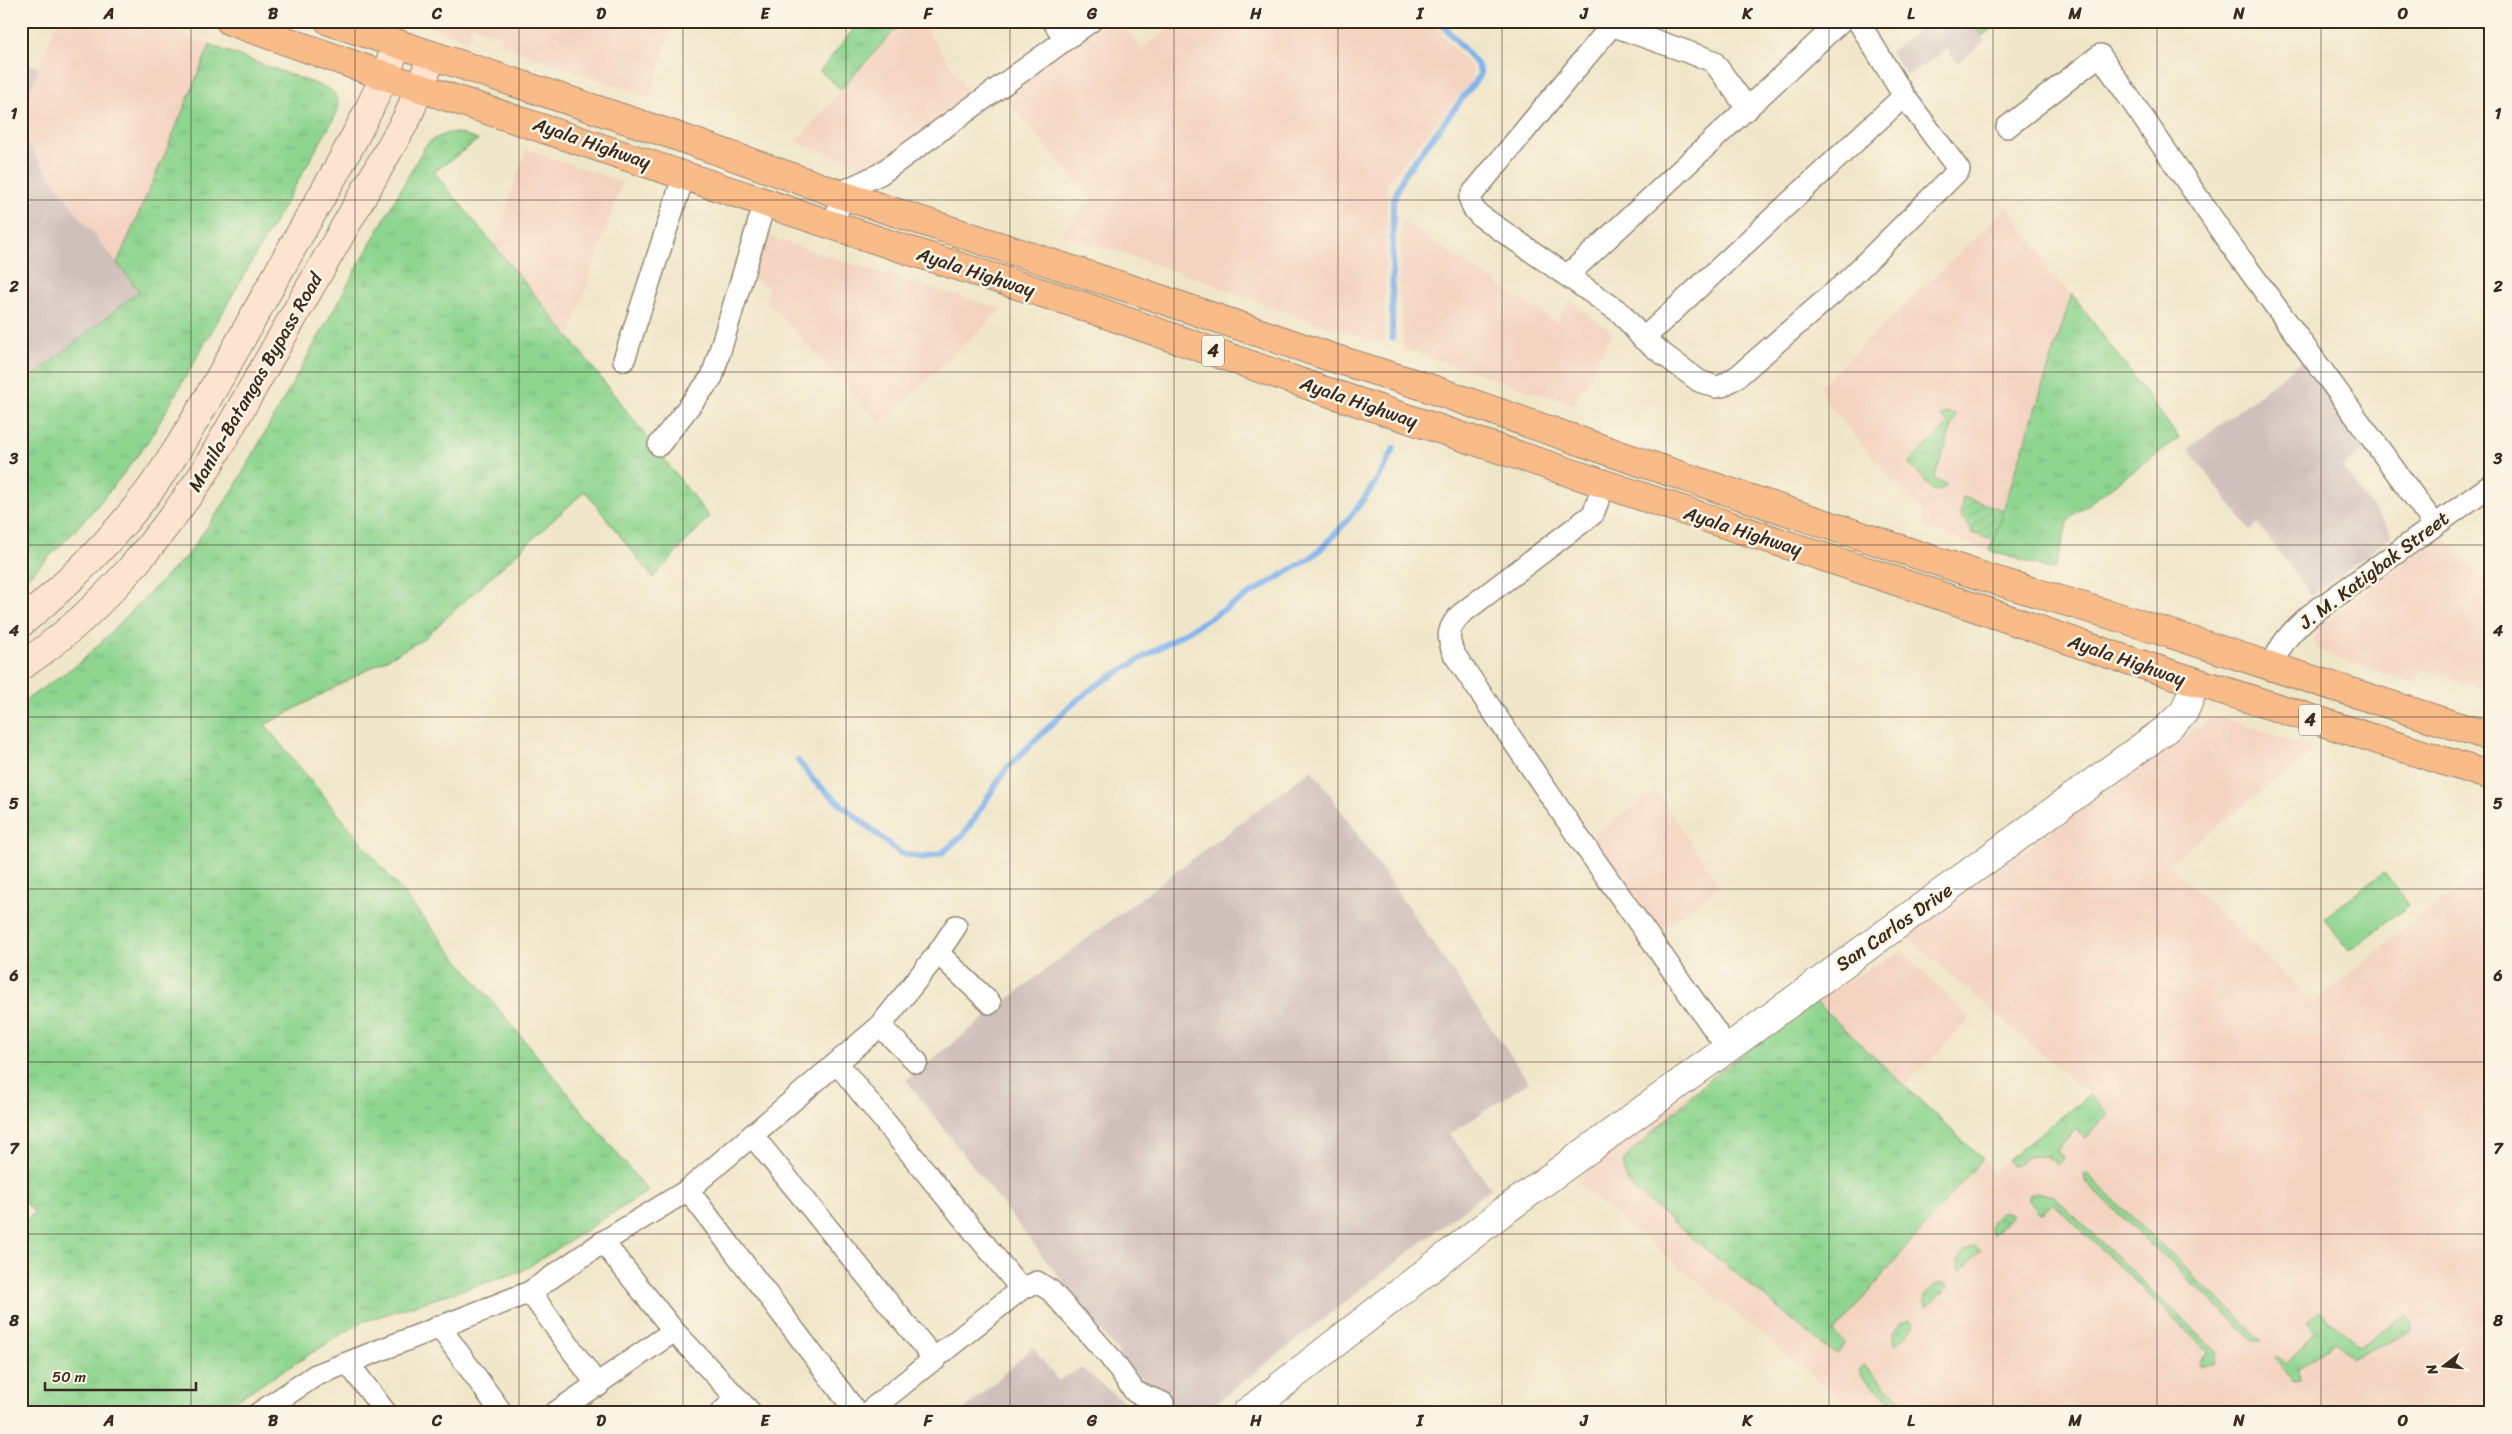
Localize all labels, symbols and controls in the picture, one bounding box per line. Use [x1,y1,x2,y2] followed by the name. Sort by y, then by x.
[103,0,114,28] text: A
[268,0,279,28] text: B
[431,0,443,28] text: C
[596,0,606,28] text: D
[761,0,771,28] text: E
[923,0,934,28] text: F
[1086,0,1098,28] text: G
[1249,0,1262,28] text: H
[1416,0,1425,28] text: I
[1579,0,1589,28] text: J
[1741,0,1753,28] text: K
[1907,0,1915,28] text: L
[2067,0,2082,28] text: M
[2232,0,2245,28] text: N
[2397,0,2409,28] text: O
[11,99,18,128] text: 1
[2495,99,2502,128] text: 1
[528,107,655,179] street label: Ayala Highway
[912,237,1040,307] street label: Ayala Highway
[179,265,332,498] street label: Manila-Batangas Bypass Road
[8,272,19,301] text: 2
[2492,272,2503,301] text: 2
[1202,336,1224,366] road number: 4
[1295,366,1422,438] street label: Ayala Highway
[9,444,19,473] text: 3
[2493,444,2503,473] text: 3
[1679,496,1807,566] street label: Ayala Highway
[2291,502,2456,638] street label: J. M. Katigbak Street
[8,616,19,645] text: 4
[2492,616,2503,645] text: 4
[2063,624,2190,696] street label: Ayala Highway
[2299,704,2321,736] road number: 4
[9,789,19,818] text: 5
[2493,789,2503,818] text: 5
[1828,874,1960,980] street label: San Carlos Drive
[8,961,19,990] text: 6
[2492,961,2503,990] text: 6
[9,1134,20,1163] text: 7
[2493,1134,2504,1163] text: 7
[8,1306,19,1335] text: 8
[2492,1306,2503,1335] text: 8
[2420,1342,2470,1392] north arrow
[45,1359,196,1391] scale bar
[2419,1361,2446,1379] text: N
[52,1364,87,1390] text: 50 m
[103,1406,114,1434] text: A
[268,1406,279,1434] text: B
[431,1406,443,1434] text: C
[596,1406,606,1434] text: D
[761,1406,771,1434] text: E
[923,1406,934,1434] text: F
[1086,1406,1098,1434] text: G
[1249,1406,1262,1434] text: H
[1416,1406,1425,1434] text: I
[1579,1406,1589,1434] text: J
[1741,1406,1753,1434] text: K
[1907,1406,1915,1434] text: L
[2067,1406,2082,1434] text: M
[2232,1406,2245,1434] text: N
[2397,1406,2409,1434] text: O

